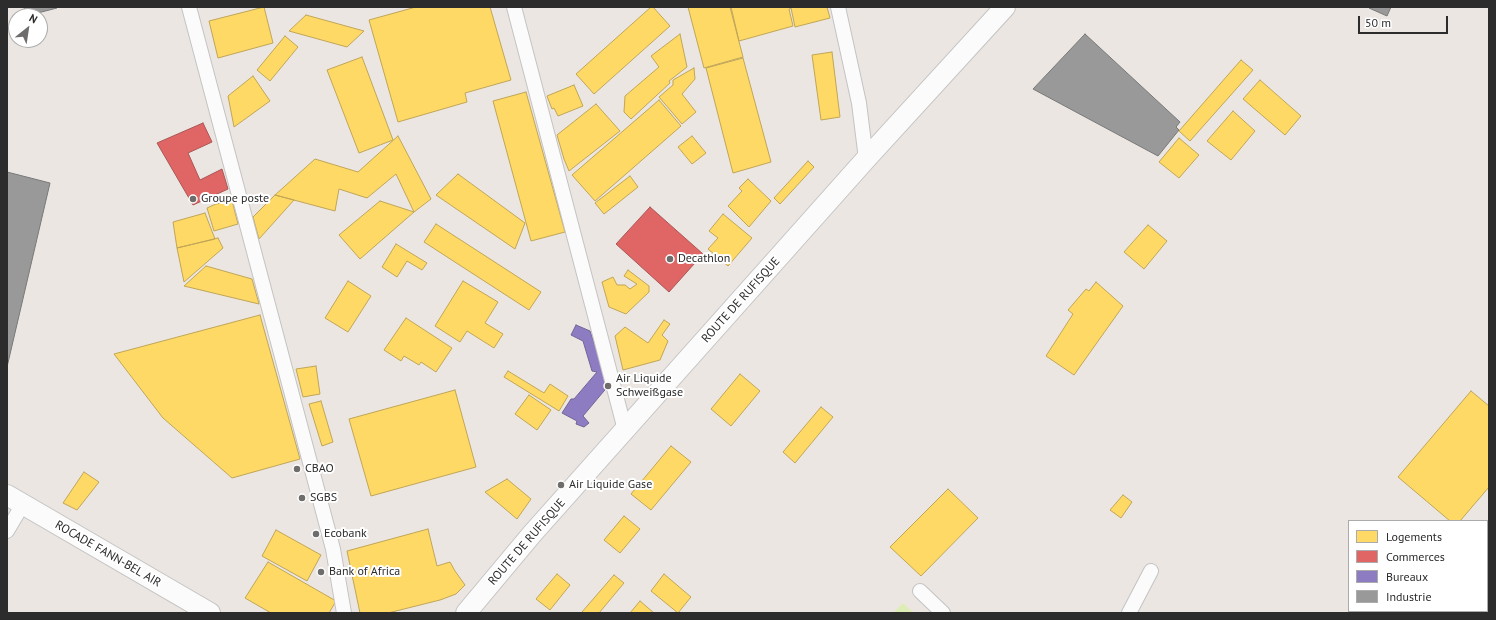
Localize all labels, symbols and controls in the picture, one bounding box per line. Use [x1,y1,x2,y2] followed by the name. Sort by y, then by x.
[8,8,48,48] north arrow
[1360,8,1450,34] scale bar
[27,11,40,26] text: N
[1365,15,1391,30] text: 50 m
[201,192,269,206] place label: Groupe poste
[188,194,198,204] marker: Groupe poste
[678,252,730,266] place label: Decathlon
[665,254,675,264] marker: Decathlon
[699,254,783,346] street label: ROUTE DE RUFISQUE
[616,372,683,400] place label: Air Liquide Schweißgase
[603,381,613,391] marker: Air Liquide Schweißgase
[305,462,334,476] place label: CBAO
[292,464,302,474] marker: CBAO
[569,478,652,492] place label: Air Liquide Gase
[556,480,566,490] marker: Air Liquide Gase
[310,491,337,505] place label: SGBS
[297,493,307,503] marker: SGBS
[486,496,568,588] street label: ROUTE DE RUFISQUE
[52,518,164,590] street label: ROCADE FANN-BEL AIR
[1348,520,1488,612] legend
[324,527,367,541] place label: Ecobank
[311,529,321,539] marker: Ecobank
[1386,529,1442,544] text: Logements
[1386,549,1445,564] text: Commerces
[329,565,400,579] place label: Bank of Africa
[316,567,326,577] marker: Bank of Africa
[1386,569,1428,584] text: Bureaux
[1386,589,1432,604] text: Industrie

